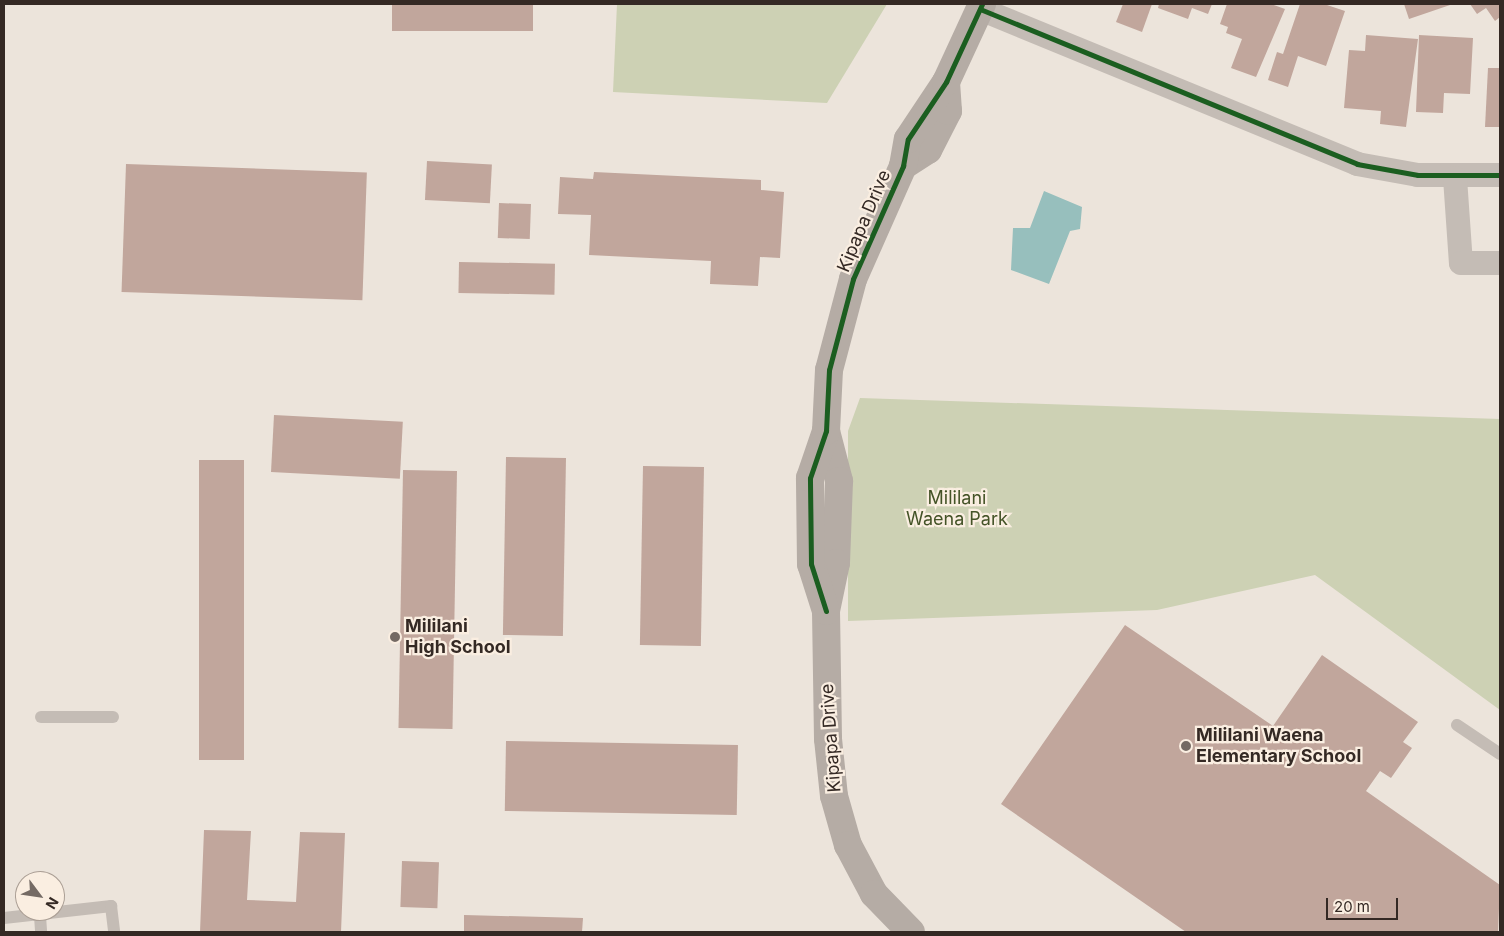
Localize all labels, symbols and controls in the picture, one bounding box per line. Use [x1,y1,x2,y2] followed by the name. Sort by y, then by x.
[833,167,895,275] street label: Kipapa Drive
[906,488,1008,530] park label: Mililani Waena Park
[405,616,511,659] place label: Mililani High School
[389,631,401,643] marker: Mililani High School
[816,683,846,793] street label: Kipapa Drive
[1196,725,1361,768] place label: Mililani Waena Elementary School
[1180,740,1192,752] marker: Mililani Waena Elementary School
[15,871,65,921] north arrow
[1329,888,1402,920] scale bar
[42,895,62,912] text: N
[1334,897,1370,916] text: 20 m

